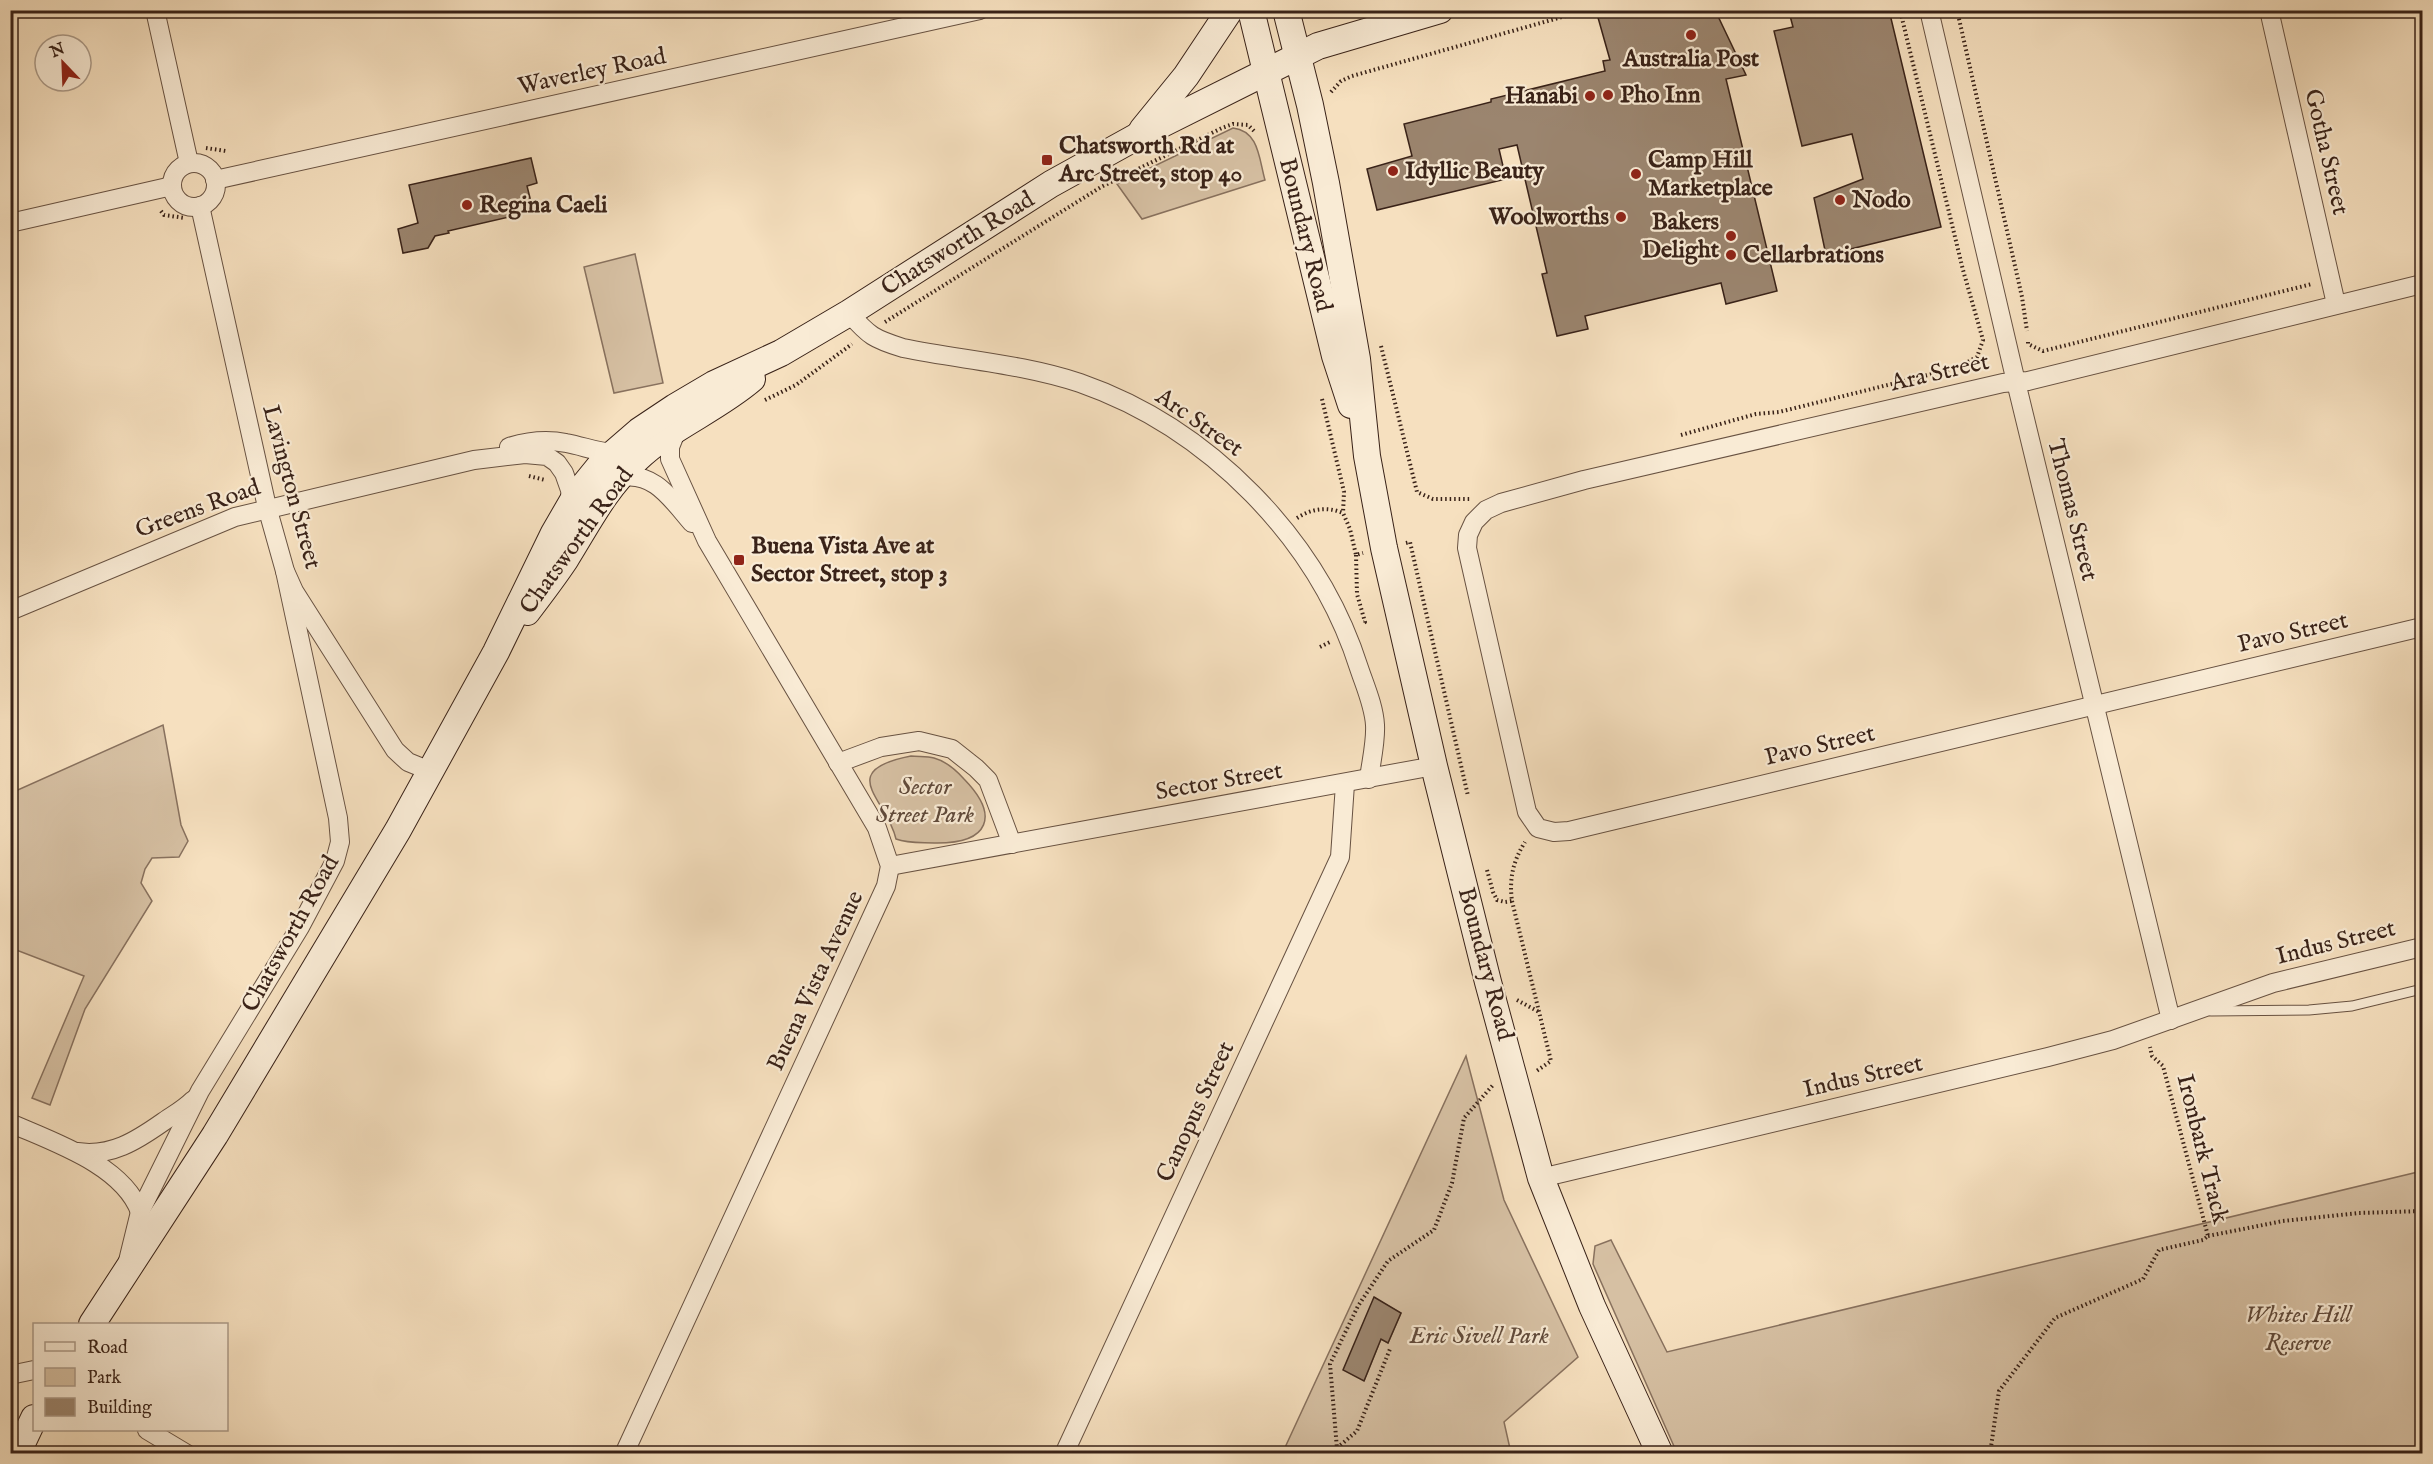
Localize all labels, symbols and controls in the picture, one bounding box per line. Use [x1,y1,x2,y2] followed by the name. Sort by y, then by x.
[1684,28,1698,42] marker: Australia Post
[33,33,93,93] north arrow
[47,39,68,63] text: N
[515,41,669,103] street label: Waverley Road
[1622,44,1760,75] place label: Australia Post
[1620,80,1701,111] place label: Pho Inn
[1505,81,1579,112] place label: Hanabi
[2296,86,2356,218] street label: Gotha Street
[1601,88,1615,102] marker: Pho Inn
[1583,89,1597,103] marker: Hanabi
[1058,131,1242,190] place label: Chatsworth Rd at Arc Street, stop 40
[1648,145,1773,204] place label: Camp Hill Marketplace
[1040,153,1054,167] marker: Chatsworth Rd at Arc Street, stop 40
[1271,155,1339,315] street label: Boundary Road
[1405,156,1545,187] place label: Idyllic Beauty
[1386,164,1400,178] marker: Idyllic Beauty
[1629,167,1643,181] marker: Camp Hill Marketplace
[876,184,1040,303] street label: Chatsworth Road
[1851,185,1911,216] place label: Nodo
[479,190,608,221] place label: Regina Caeli
[1833,193,1847,207] marker: Nodo
[460,198,474,212] marker: Regina Caeli
[1488,202,1610,233] place label: Woolworths
[1642,207,1720,266] place label: Bakers Delight
[1614,210,1628,224] marker: Woolworths
[1724,229,1738,243] marker: Bakers Delight
[1743,240,1885,271] place label: Cellarbrations
[1724,248,1738,262] marker: Cellarbrations
[1887,347,1992,400] street label: Ara Street
[1148,381,1249,464] street label: Arc Street
[254,401,328,573] street label: Lavington Street
[2039,436,2105,584] street label: Thomas Street
[513,461,641,621] street label: Chatsworth Road
[131,472,265,546] street label: Greens Road
[751,531,948,590] place label: Buena Vista Ave at Sector Street, stop 3
[732,553,746,567] marker: Buena Vista Ave at Sector Street, stop 3
[2235,605,2351,661] street label: Pavo Street
[1762,718,1878,774] street label: Pavo Street
[1153,756,1285,808] street label: Sector Street
[876,772,975,831] park label: Sector Street Park
[235,850,347,1018] street label: Chatsworth Road
[1450,884,1520,1044] street label: Boundary Road
[761,886,871,1076] street label: Buena Vista Avenue
[2273,913,2399,973] street label: Indus Street
[1150,1037,1242,1187] street label: Canopus Street
[1800,1048,1926,1106] street label: Indus Street
[2168,1071,2236,1227] street label: Ironbark Track
[2245,1300,2354,1359] park label: Whites Hill Reserve
[1408,1321,1549,1352] park label: Eric Sivell Park
[33,1323,228,1431] legend
[87,1337,128,1360] text: Road
[87,1367,122,1390] text: Park
[87,1397,152,1420] text: Building

